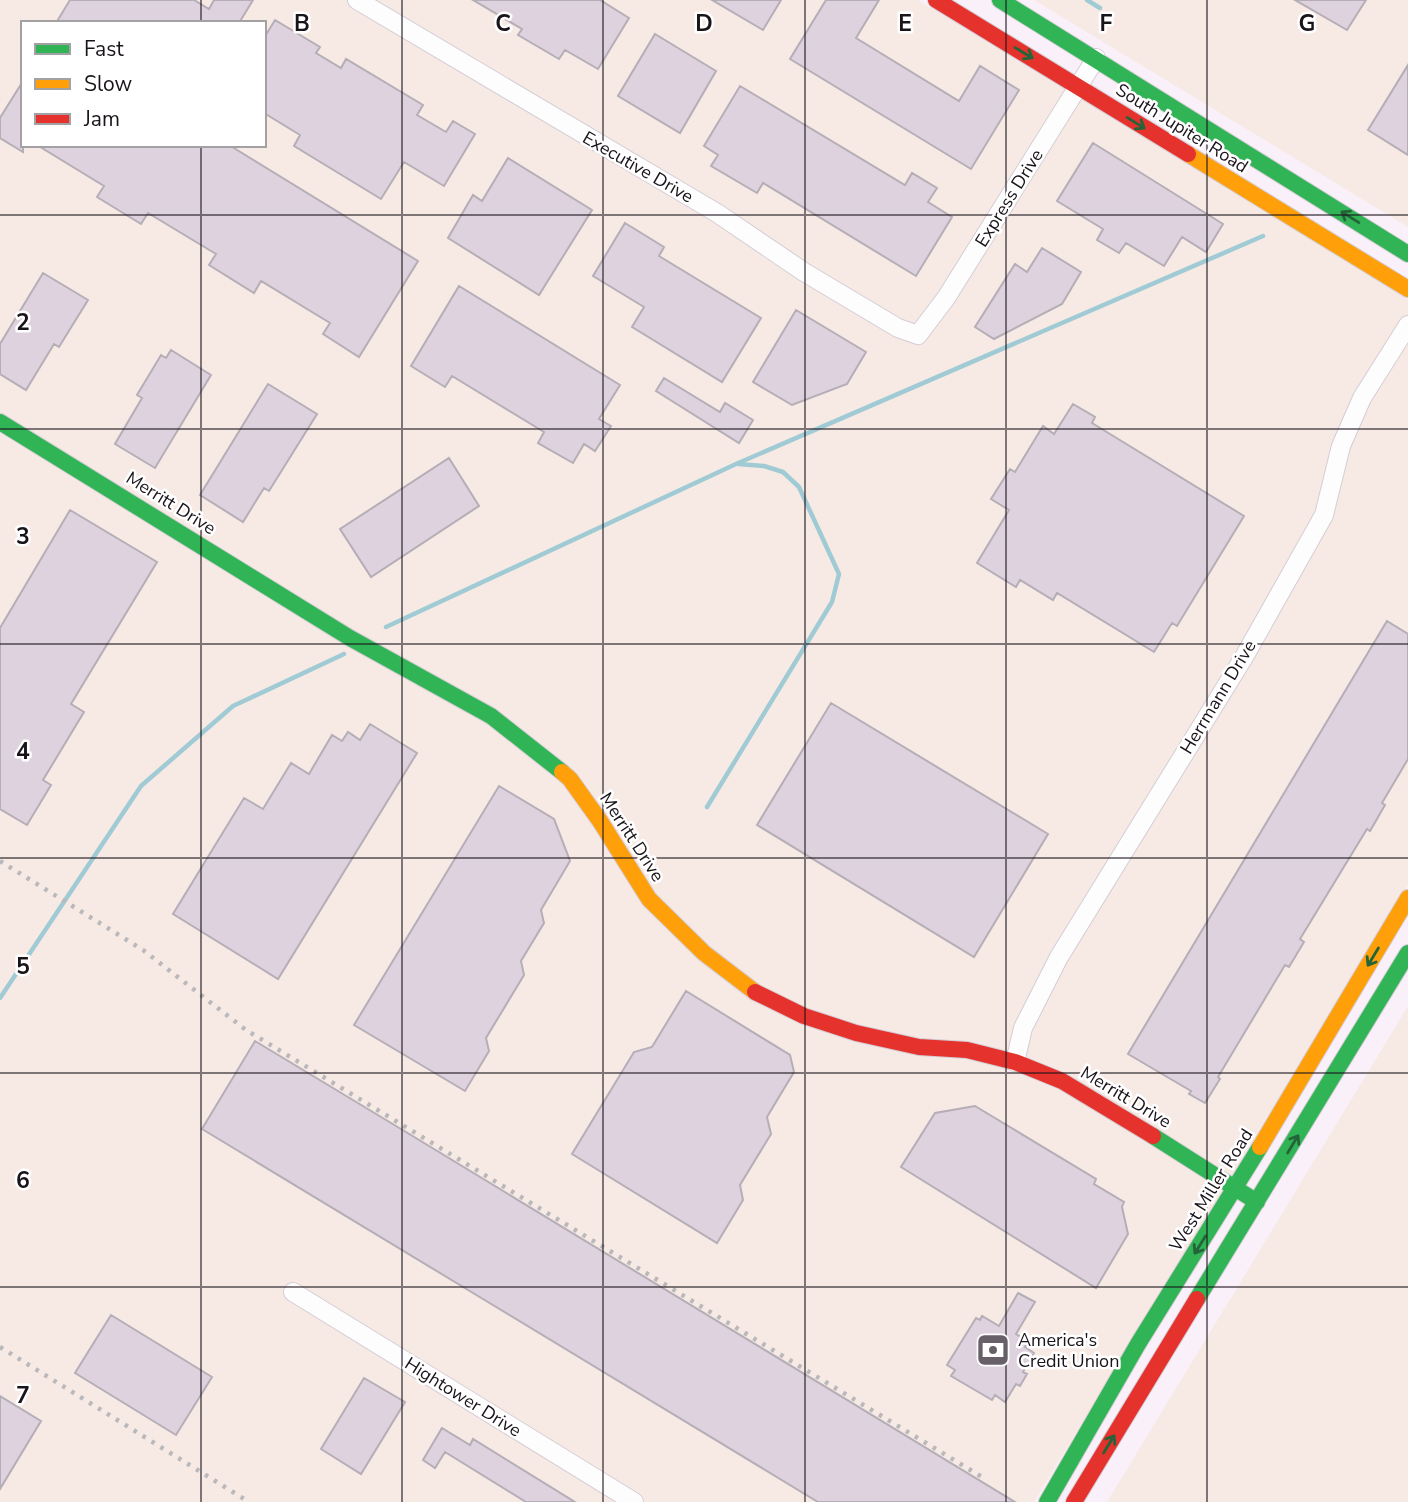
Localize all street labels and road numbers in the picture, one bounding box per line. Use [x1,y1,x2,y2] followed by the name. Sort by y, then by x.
[1111,78,1253,178] street label: South Jupiter Road
[578,126,698,208] street label: Executive Drive
[969,145,1049,251] street label: Express Drive
[122,466,220,540] street label: Merritt Drive
[1175,636,1261,758] street label: Herrmann Drive
[594,788,670,886] street label: Merritt Drive
[1076,1061,1176,1133] street label: Merritt Drive
[1164,1124,1258,1256] street label: West Miller Road
[400,1352,526,1442] street label: Hightower Drive

